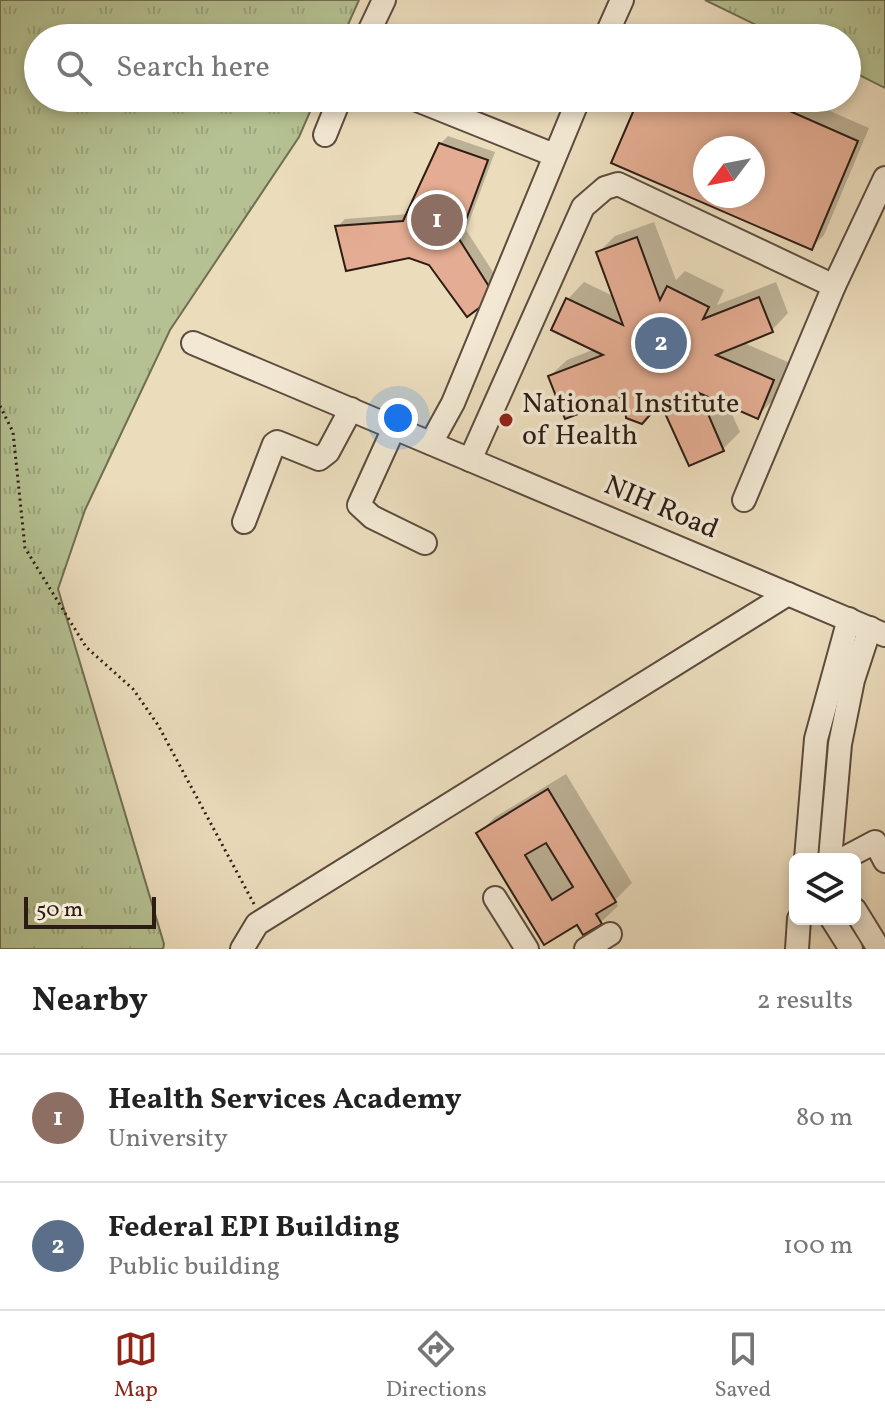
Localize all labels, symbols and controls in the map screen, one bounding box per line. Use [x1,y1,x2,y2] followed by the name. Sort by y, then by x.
[24,24,861,112] search box
[52,46,96,90] icon: search
[116,47,270,89] text: Search here
[693,136,765,208] north arrow
[411,190,463,250] pin: 1
[635,313,687,373] pin: 2
[522,385,739,456] place label: National Institute of Health
[378,398,418,438] your location
[497,411,515,429] marker: National Institute of Health
[598,466,724,550] street label: NIH Road
[789,853,861,925] map controls
[789,853,861,925] button: layers
[24,893,156,929] scale bar
[36,895,83,926] text: 50 m
[32,978,148,1025] text: Nearby
[757,983,853,1019] text: 2 results
[108,1079,461,1121] text: Health Services Academy
[53,1100,63,1136] text: 1
[796,1100,853,1136] text: 80 m
[108,1121,228,1157] text: University
[108,1207,400,1249] text: Federal EPI Building
[51,1228,65,1264] text: 2
[783,1228,853,1264] text: 100 m
[108,1249,280,1285] text: Public building
[114,1327,158,1406] tab: Map
[386,1327,487,1406] tab: Directions
[714,1327,771,1406] tab: Saved

